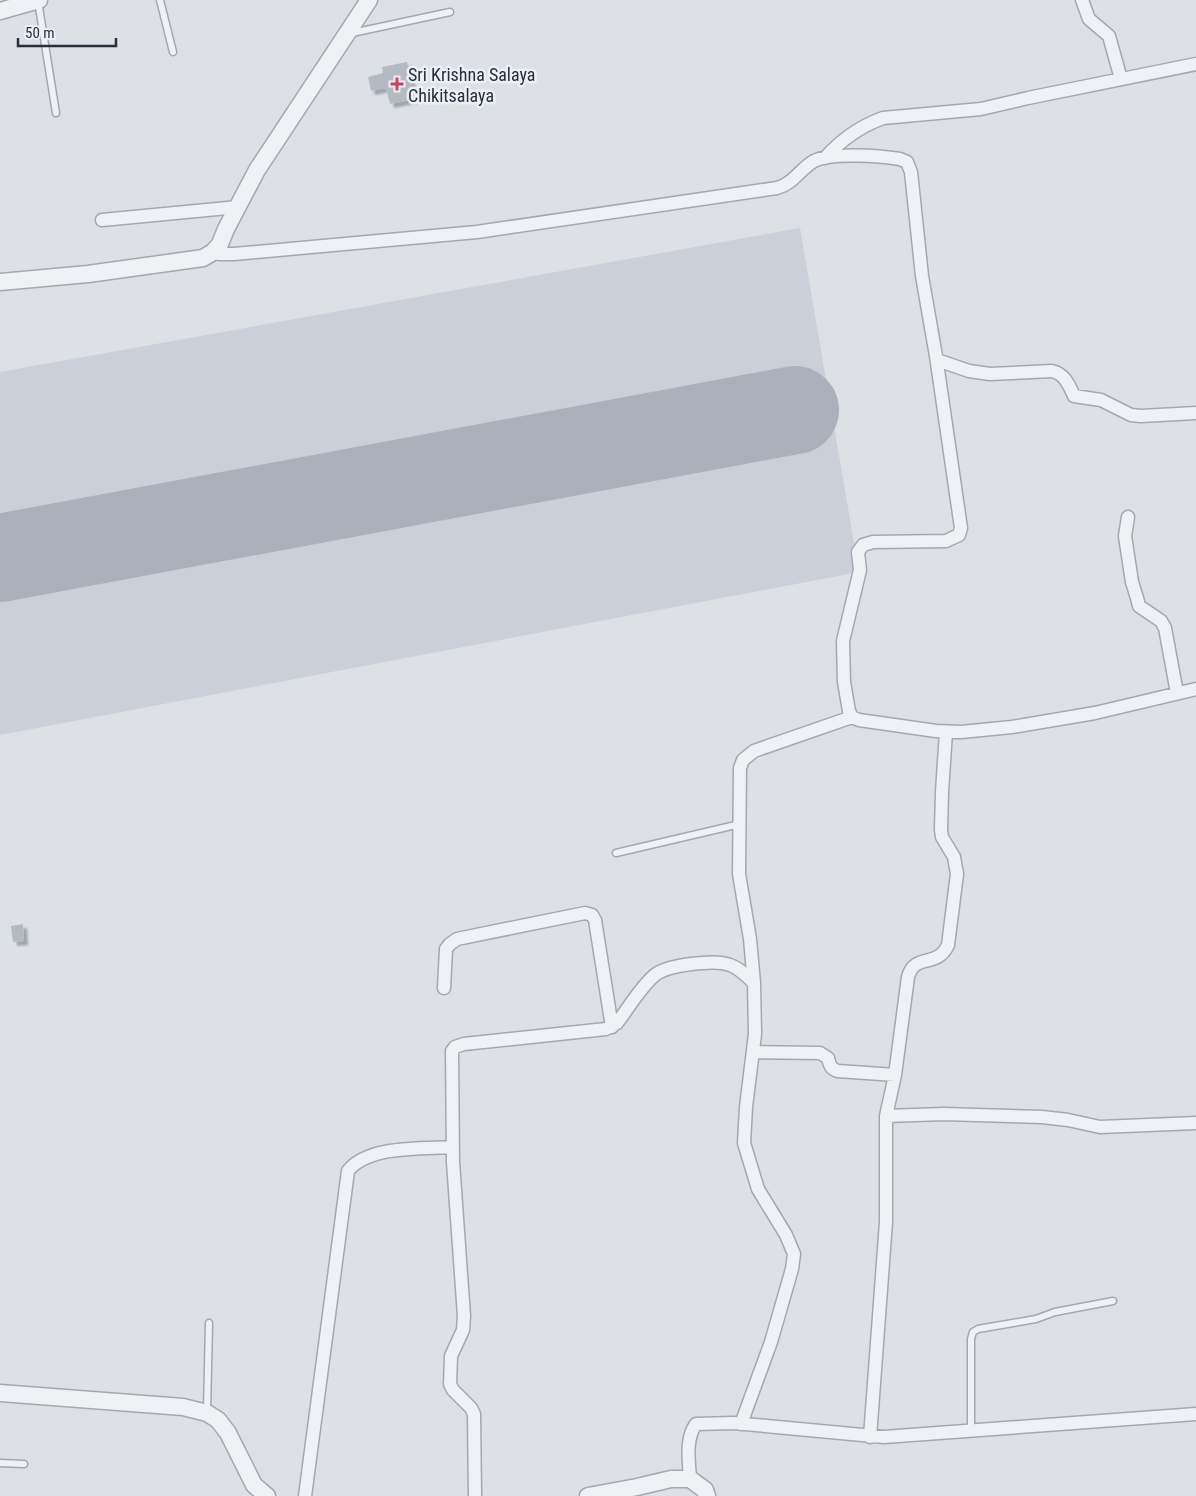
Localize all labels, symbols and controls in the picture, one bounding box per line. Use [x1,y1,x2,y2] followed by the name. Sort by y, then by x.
[18,15,115,47] scale bar
[25,24,55,42] text: 50 m
[408,64,535,106] place label: Sri Krishna Salaya Chikitsalaya
[390,77,404,91] marker: Sri Krishna Salaya Chikitsalaya

